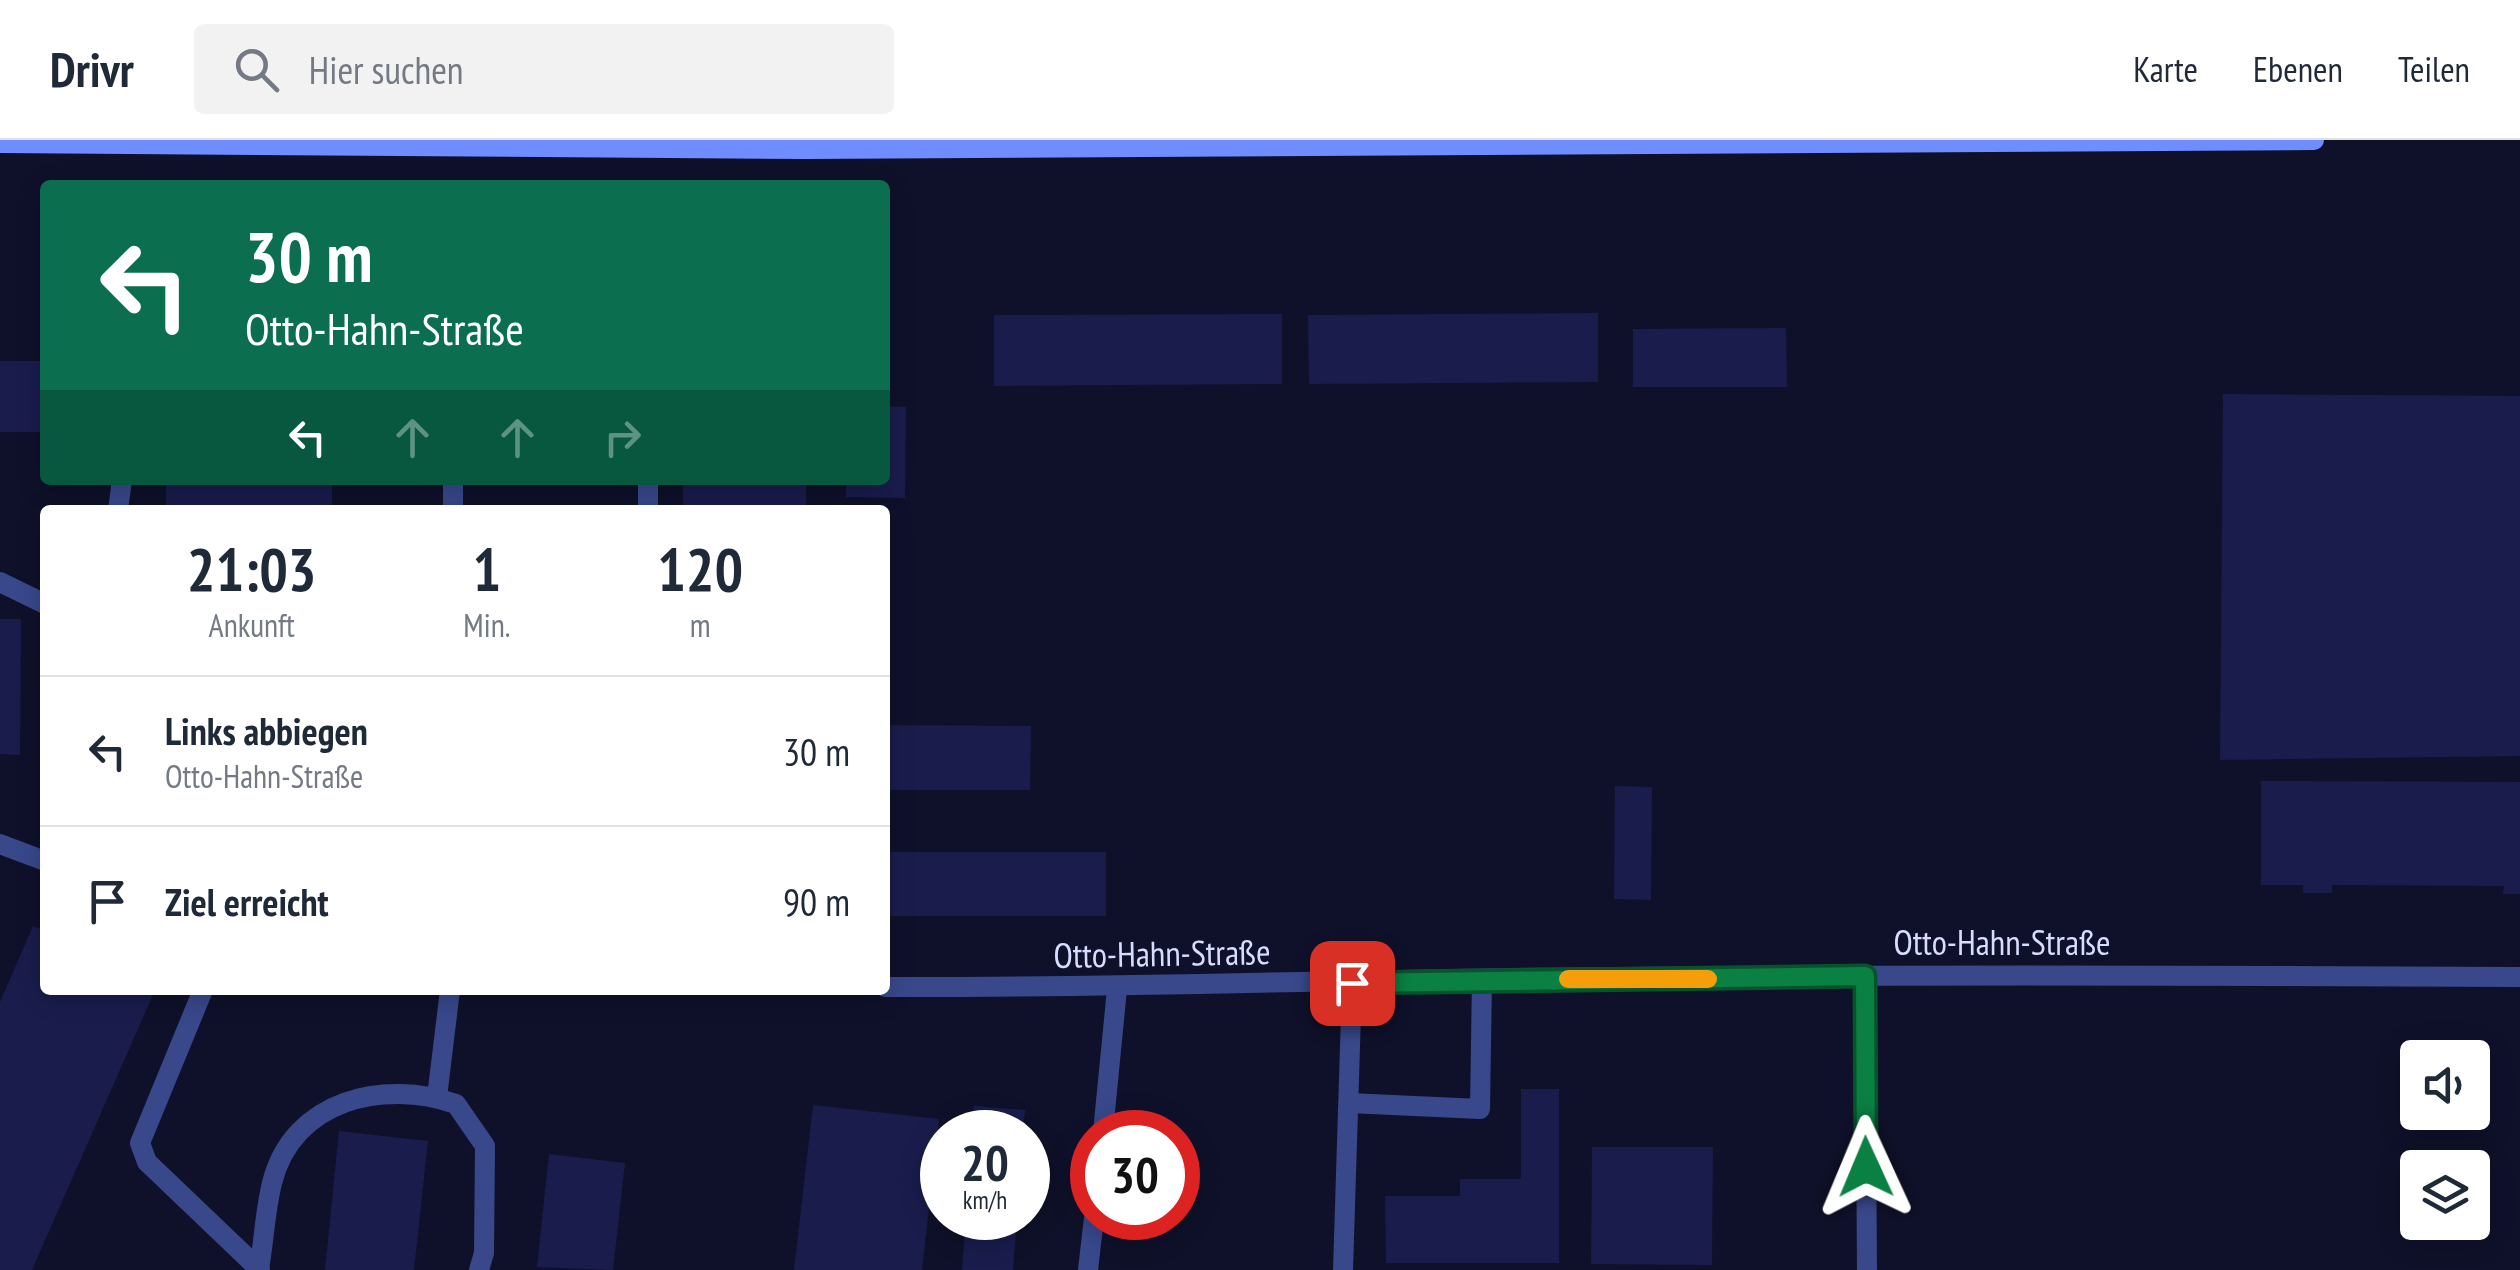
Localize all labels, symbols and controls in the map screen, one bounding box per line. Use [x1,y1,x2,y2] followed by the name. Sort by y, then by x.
[194,24,894,114] search box
[50,38,134,100] text: Drivr
[229,42,284,97] icon: search
[309,45,464,94] text: Hier suchen
[2133,46,2198,92] text: Karte
[2253,46,2343,92] text: Ebenen
[2398,46,2470,92] text: Teilen
[245,211,373,301] text: 30 m
[80,220,210,350] icon: left
[245,299,524,357] text: Otto-Hahn-Straße
[280,410,335,465] icon: left
[385,410,440,465] icon: ahead
[490,410,545,465] icon: ahead
[595,410,650,465] icon: right
[187,530,317,608] text: 21:03
[473,530,501,608] text: 1
[657,530,743,608] text: 120
[209,604,295,646] text: Ankunft
[463,604,510,646] text: Min.
[690,604,711,646] text: m
[165,706,368,755] text: Links abbiegen
[80,724,135,779] icon: left
[783,727,850,776] text: 30 m
[165,755,363,797] text: Otto-Hahn-Straße
[80,874,135,929] icon: arrive
[165,877,329,926] text: Ziel erreicht
[783,877,850,926] text: 90 m
[1894,919,2110,965] street label: Otto-Hahn-Straße
[1053,928,1271,978] street label: Otto-Hahn-Straße
[1310,941,1395,1026] pin
[1325,956,1380,1011] icon: arrive
[2400,1040,2490,1240] map controls
[2400,1040,2490,1130] button: sound
[1070,1110,1200,1240] speed limit sign: 30
[1814,1115,1918,1219] position arrow
[961,1130,1009,1195] text: 20
[2400,1150,2490,1240] button: layers
[963,1184,1007,1216] text: km/h

